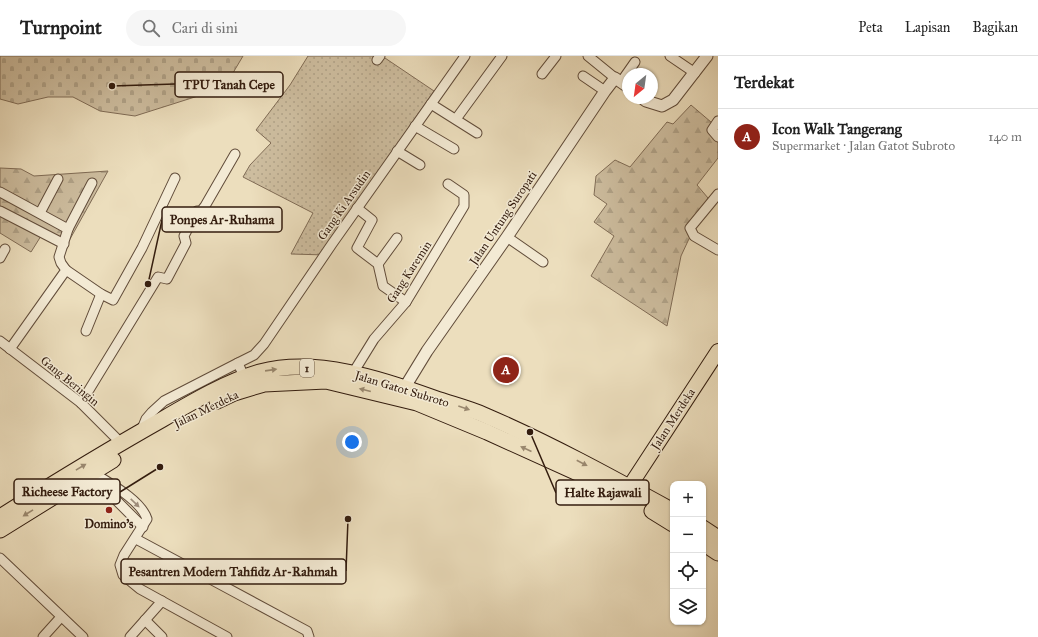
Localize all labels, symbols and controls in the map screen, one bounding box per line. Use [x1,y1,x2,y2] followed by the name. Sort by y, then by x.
[126,10,406,46] search box
[20,16,102,39] text: Turnpoint
[140,17,162,39] icon: search
[172,19,238,37] text: Cari di sini
[858,19,883,36] text: Peta
[905,19,950,36] text: Lapisan
[972,19,1018,36] text: Bagikan
[622,68,658,104] north arrow
[175,72,283,97] callout: TPU Tanah Cepe
[734,72,794,93] text: Terdekat
[182,77,275,93] text: TPU Tanah Cepe
[772,120,902,138] text: Icon Walk Tangerang
[743,129,751,145] text: A
[988,129,1022,145] text: 140 m
[772,138,955,154] text: Supermarket · Jalan Gatot Subroto
[315,167,374,243] street label: Gang Ki Arsudin
[465,168,541,270] street label: Jalan Untung Suropati
[162,207,282,232] callout: Ponpes Ar-Ruhama
[170,212,275,228] text: Ponpes Ar-Ruhama
[384,238,435,306] street label: Gang Karemin
[37,353,102,410] street label: Gang Beringin
[493,355,519,385] pin: A
[300,359,314,377] road number: 1
[265,367,277,373] one-way arrow
[351,367,451,411] street label: Jalan Gatot Subroto
[647,385,699,455] street label: Jalan Merdeka
[170,387,242,432] street label: Jalan Merdeka
[358,387,371,393] one-way arrow
[459,406,471,412] one-way arrow
[342,432,362,452] your location
[520,446,531,452] one-way arrow
[577,460,588,466] one-way arrow
[75,463,87,470] one-way arrow
[14,479,120,504] callout: Richeese Factory
[556,480,649,505] callout: Halte Rajawali
[670,481,706,625] map controls
[670,481,706,517] button: +
[22,484,113,500] text: Richeese Factory
[564,485,642,501] text: Halte Rajawali
[130,498,140,508] one-way arrow
[104,505,114,515] marker: Domino's
[22,509,34,516] one-way arrow
[85,517,134,531] place label: Domino's
[670,517,706,553] button: −
[670,553,706,589] button: locate
[121,559,346,584] callout: Pesantren Modern Tahfidz Ar-Rahmah
[128,564,338,580] text: Pesantren Modern Tahfidz Ar-Rahmah
[670,589,706,625] button: layers

